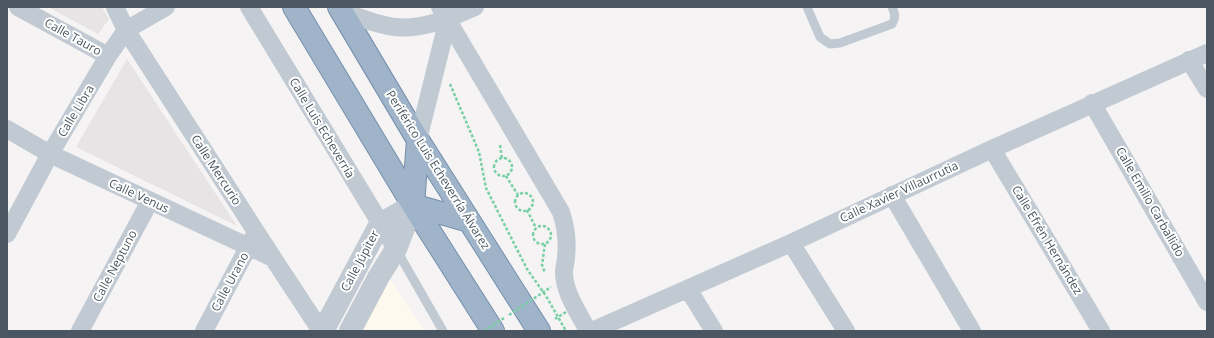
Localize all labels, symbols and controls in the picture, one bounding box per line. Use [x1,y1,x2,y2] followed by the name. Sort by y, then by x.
[42,14,105,59] street label: Calle Tauro
[286,74,359,181] street label: Calle Luis Echeverría
[53,81,98,140] street label: Calle Libra
[382,87,495,253] street label: Periférico Luis Echeverría Álvarez
[187,131,246,208] street label: Calle Mercurio
[1112,144,1189,260] street label: Calle Emilio Carballido
[837,157,961,226] street label: Calle Xavier Villaurrutia
[106,174,172,217] street label: Calle Venus
[1008,182,1087,298] street label: Calle Efrén Hernández
[88,227,141,305] street label: Calle Neptuno
[336,227,383,294] street label: Calle Júpiter
[207,249,252,314] street label: Calle Urano

